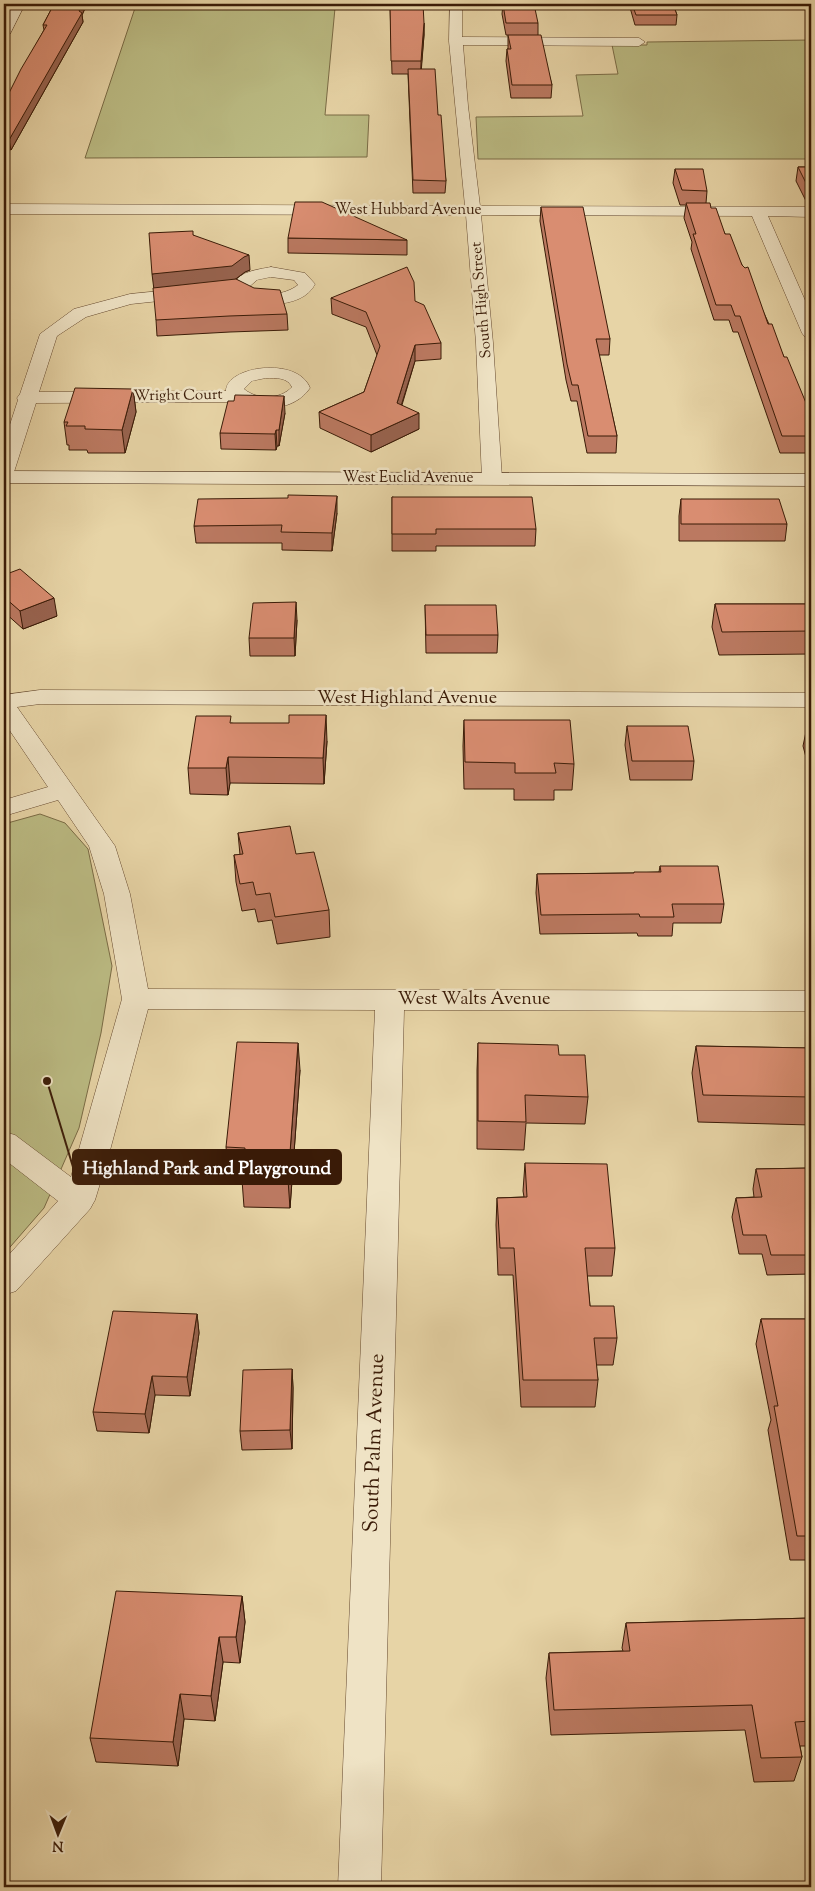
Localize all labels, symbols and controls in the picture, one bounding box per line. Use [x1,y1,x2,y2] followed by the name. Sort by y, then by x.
[334,200,482,221] street label: West Hubbard Avenue
[466,241,498,359] street label: South High Street
[133,385,223,407] street label: Wright Court
[343,468,473,489] street label: West Euclid Avenue
[317,686,497,712] street label: West Highland Avenue
[398,987,550,1013] street label: West Walts Avenue
[73,1150,341,1184] callout: Highland Park and Playground
[83,1156,332,1183] text: Highland Park and Playground
[357,1353,393,1533] street label: South Palm Avenue
[32,1808,82,1858] north arrow
[52,1835,64,1855] text: N

